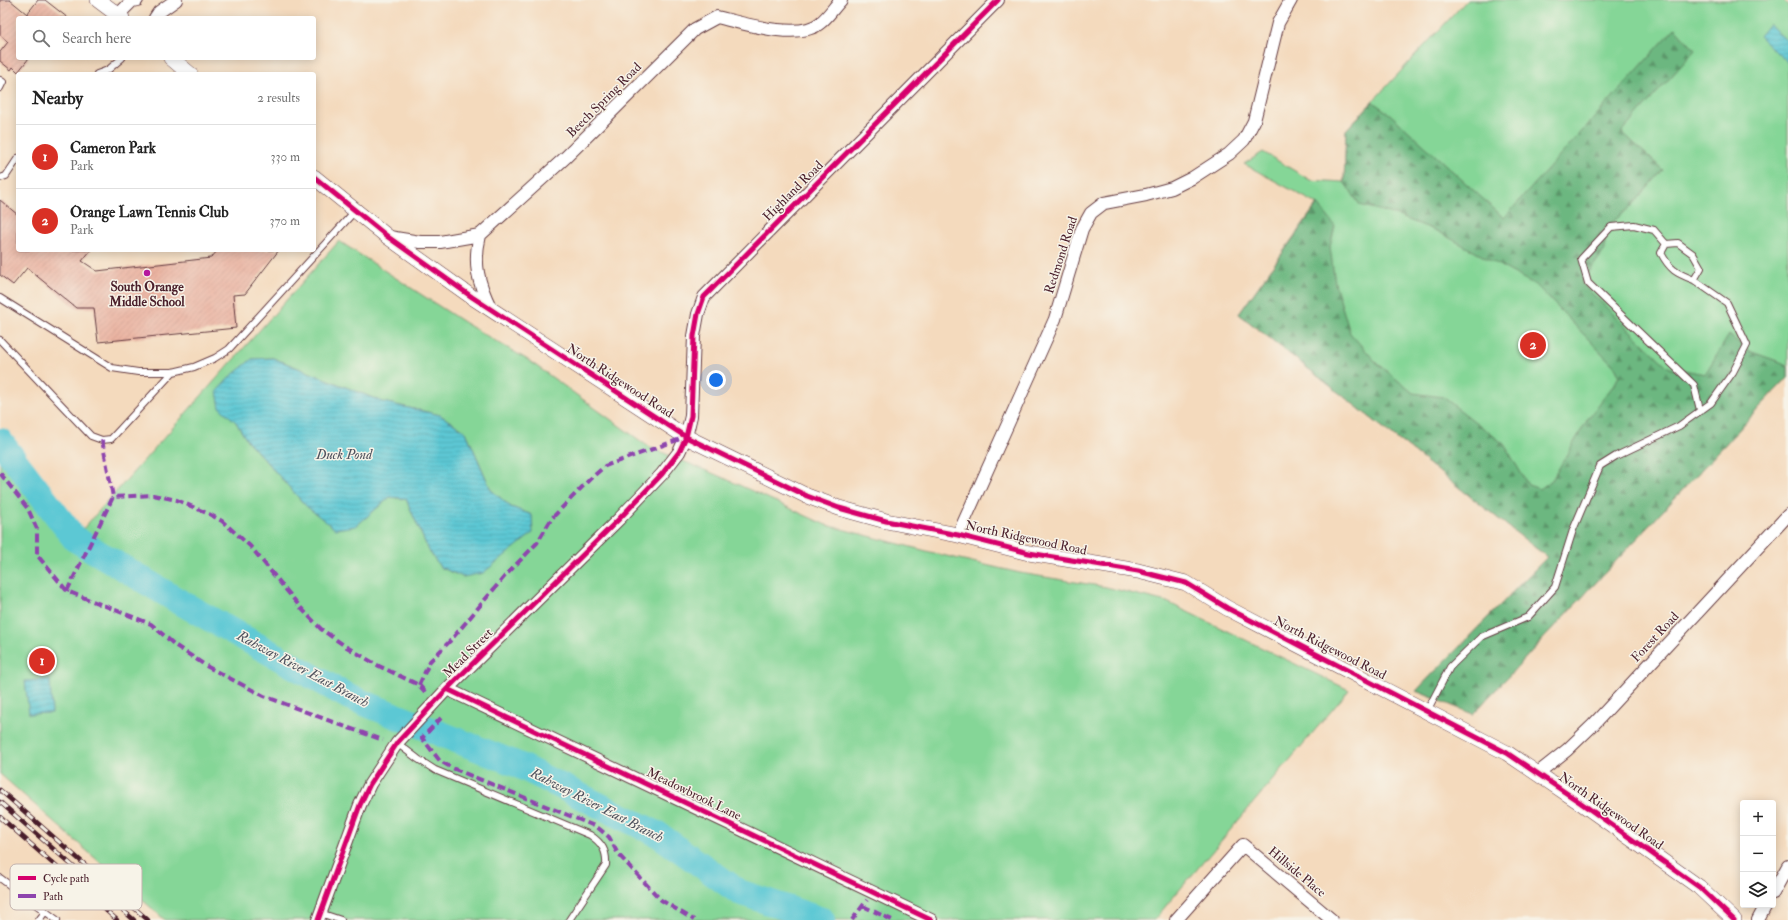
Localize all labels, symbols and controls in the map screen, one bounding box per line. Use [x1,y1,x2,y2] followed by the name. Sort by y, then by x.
[16,16,316,60] search box
[30,27,52,49] icon: search
[62,29,131,48] text: Search here
[563,59,646,141] street label: Beech Spring Road
[32,88,83,109] text: Nearby
[257,90,300,106] text: 2 results
[70,139,156,158] text: Cameron Park
[43,149,47,165] text: 1
[271,149,300,165] text: 330 m
[759,157,827,225] street label: Highland Road
[70,158,94,174] text: Park
[70,203,229,222] text: Orange Lawn Tennis Club
[42,213,48,229] text: 2
[270,213,300,229] text: 370 m
[1041,214,1081,296] street label: Redmond Road
[70,222,94,238] text: Park
[142,268,152,278] marker: South Orange Middle School
[108,279,185,310] place label: South Orange Middle School
[1520,330,1546,360] pin: 2
[564,341,677,422] street label: North Ridgewood Road
[706,370,726,390] your location
[315,446,373,463] water label: Duck Pond
[964,517,1089,559] street label: North Ridgewood Road
[1628,608,1683,665] street label: Forest Road
[1271,613,1389,684] street label: North Ridgewood Road
[440,625,496,681] street label: Mead Street
[233,627,372,711] water label: Rahway River East Branch
[29,646,55,676] pin: 1
[527,764,666,846] water label: Rahway River East Branch
[644,764,744,824] street label: Meadowbrook Lane
[1556,769,1667,853] street label: North Ridgewood Road
[1740,800,1776,908] map controls
[1740,800,1776,836] button: +
[1740,836,1776,872] button: −
[1265,843,1329,901] street label: Hillside Place
[10,864,142,910] legend
[43,872,89,886] text: Cycle path
[1740,872,1776,908] button: layers
[43,890,63,903] text: Path

